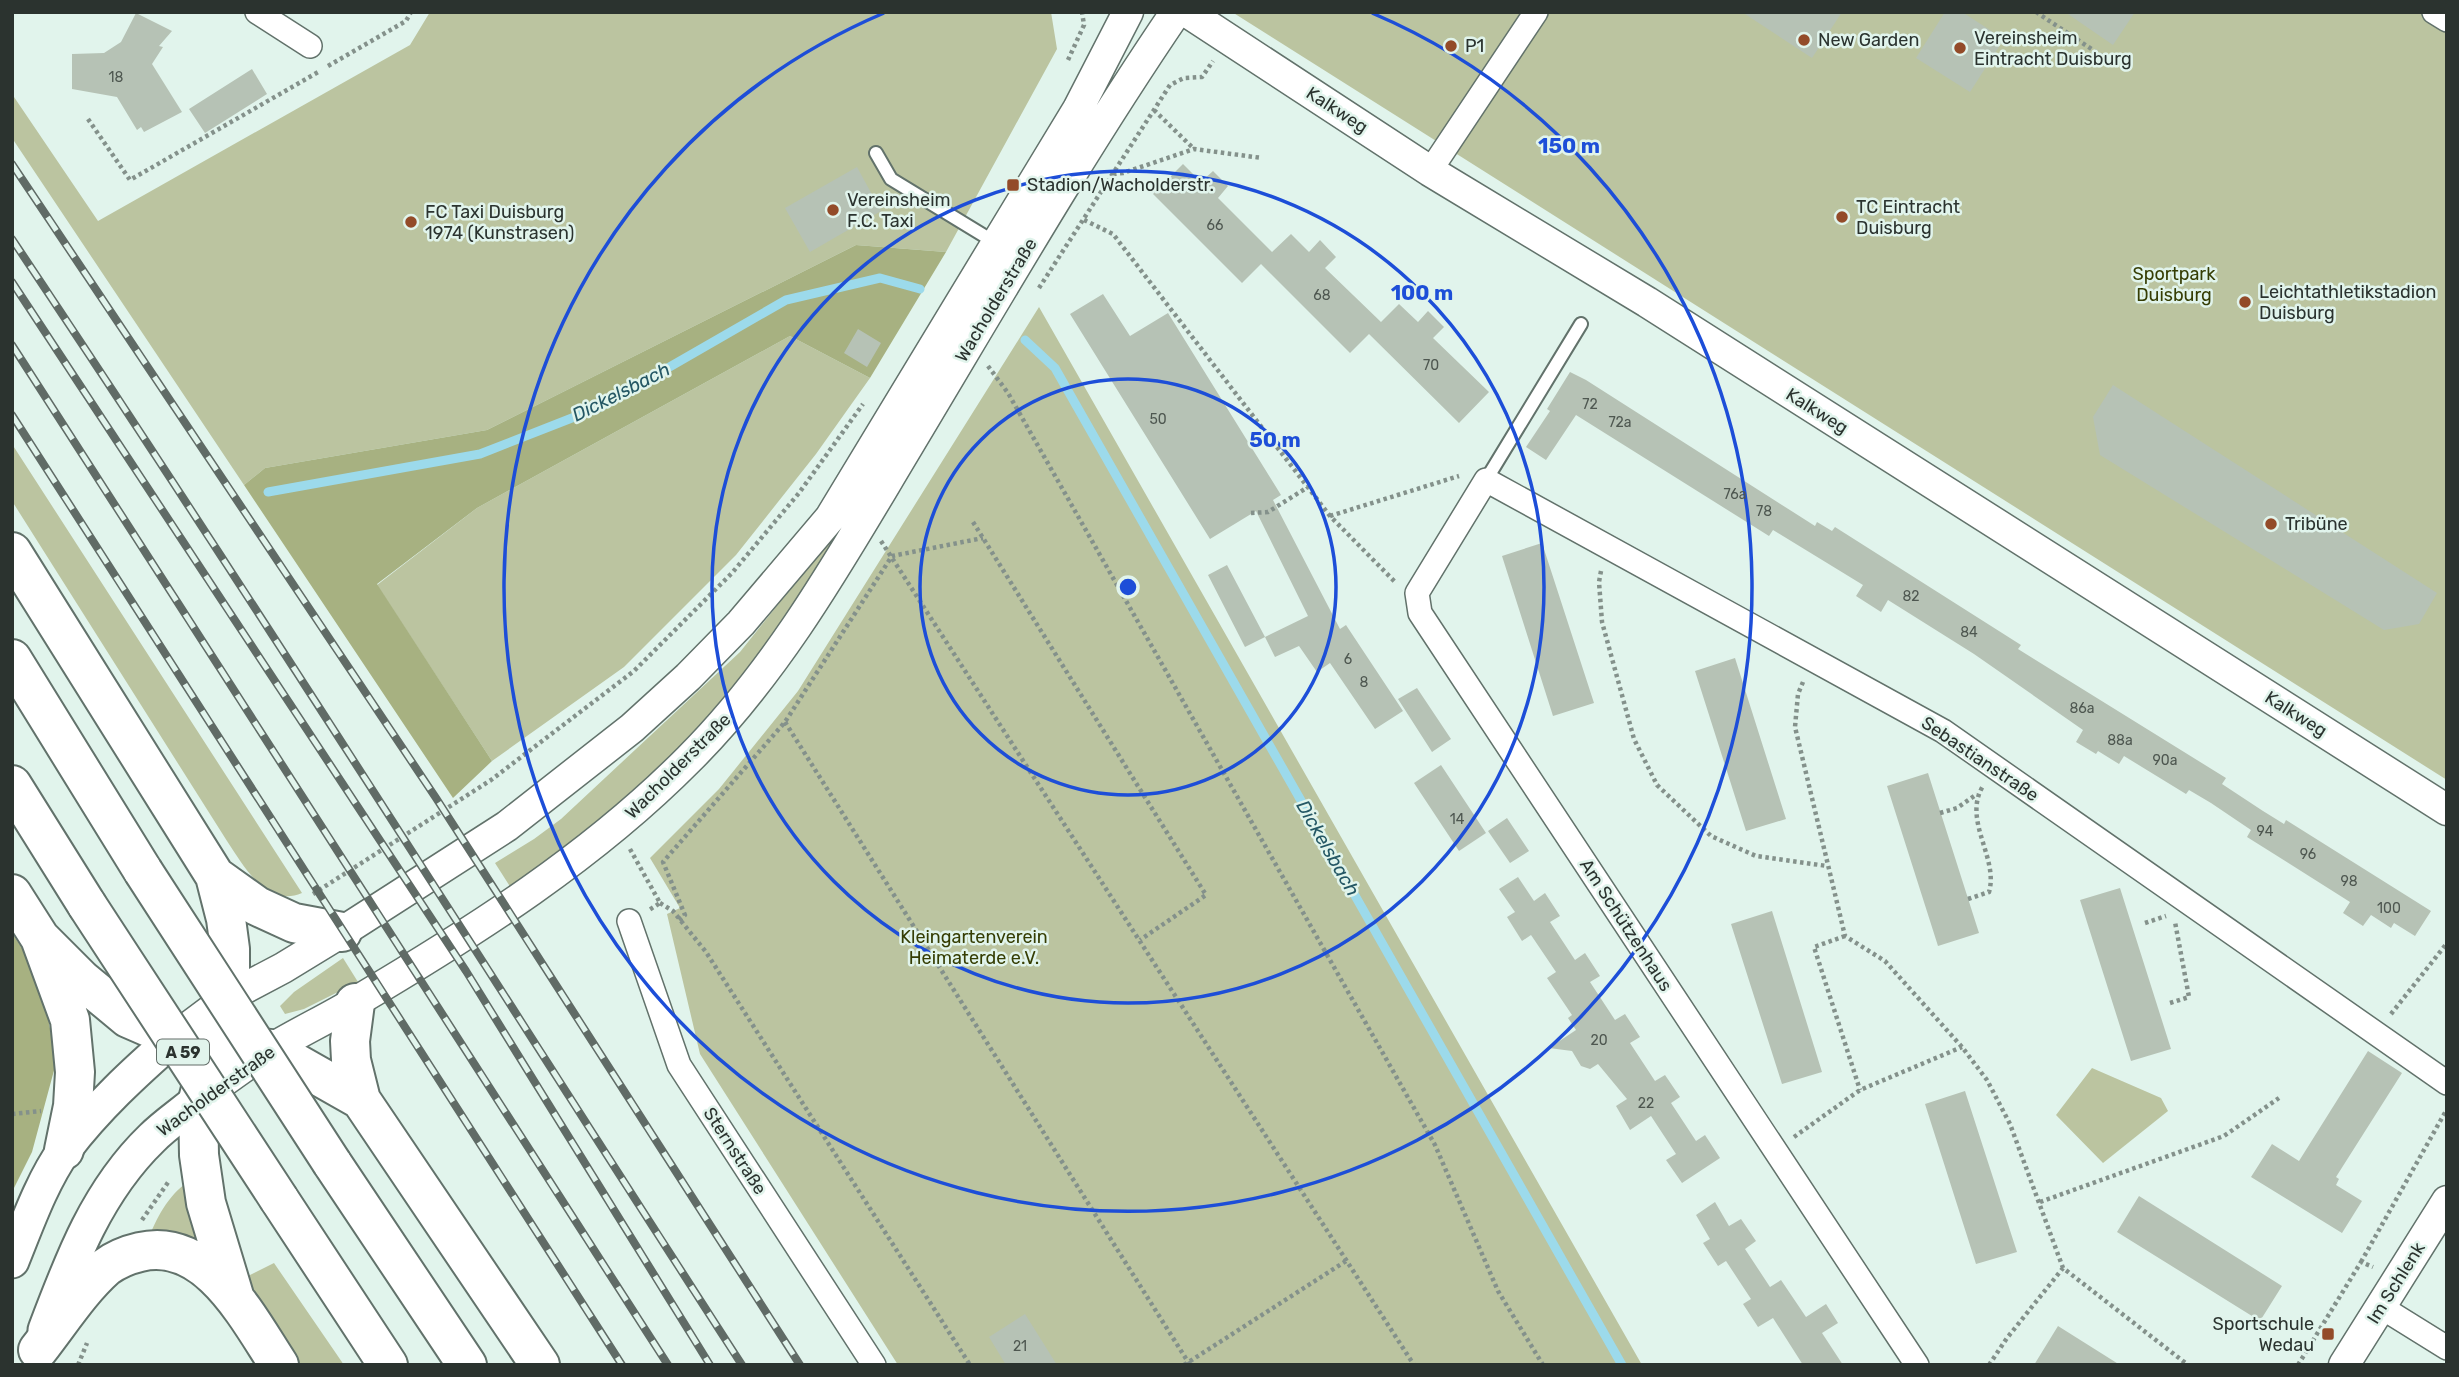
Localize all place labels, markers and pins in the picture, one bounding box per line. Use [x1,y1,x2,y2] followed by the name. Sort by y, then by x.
[1974,27,2132,70] place label: Vereinsheim Eintracht Duisburg
[1818,29,1919,51] place label: New Garden
[1796,32,1812,48] marker: New Garden
[1465,35,1484,57] place label: P1
[1443,38,1459,54] marker: P1
[1952,40,1968,56] marker: Vereinsheim Eintracht Duisburg
[1027,174,1214,196] place label: Stadion/Wacholderstr.
[1005,177,1021,193] marker: Stadion/Wacholderstr.
[847,189,951,232] place label: Vereinsheim F.C. Taxi
[1856,196,1960,239] place label: TC Eintracht Duisburg
[425,201,574,244] place label: FC Taxi Duisburg 1974 (Kunstrasen)
[825,202,841,218] marker: Vereinsheim F.C. Taxi
[1834,209,1850,225] marker: TC Eintracht Duisburg
[403,214,419,230] marker: FC Taxi Duisburg 1974 (Kunstrasen)
[2259,281,2436,324] place label: Leichtathletikstadion Duisburg
[2237,294,2253,310] marker: Leichtathletikstadion Duisburg
[2285,513,2348,535] place label: Tribüne
[2263,516,2279,532] marker: Tribüne
[1116,575,1140,599] centre of rings
[2212,1313,2314,1356] place label: Sportschule Wedau
[2320,1326,2336,1342] marker: Sportschule Wedau

